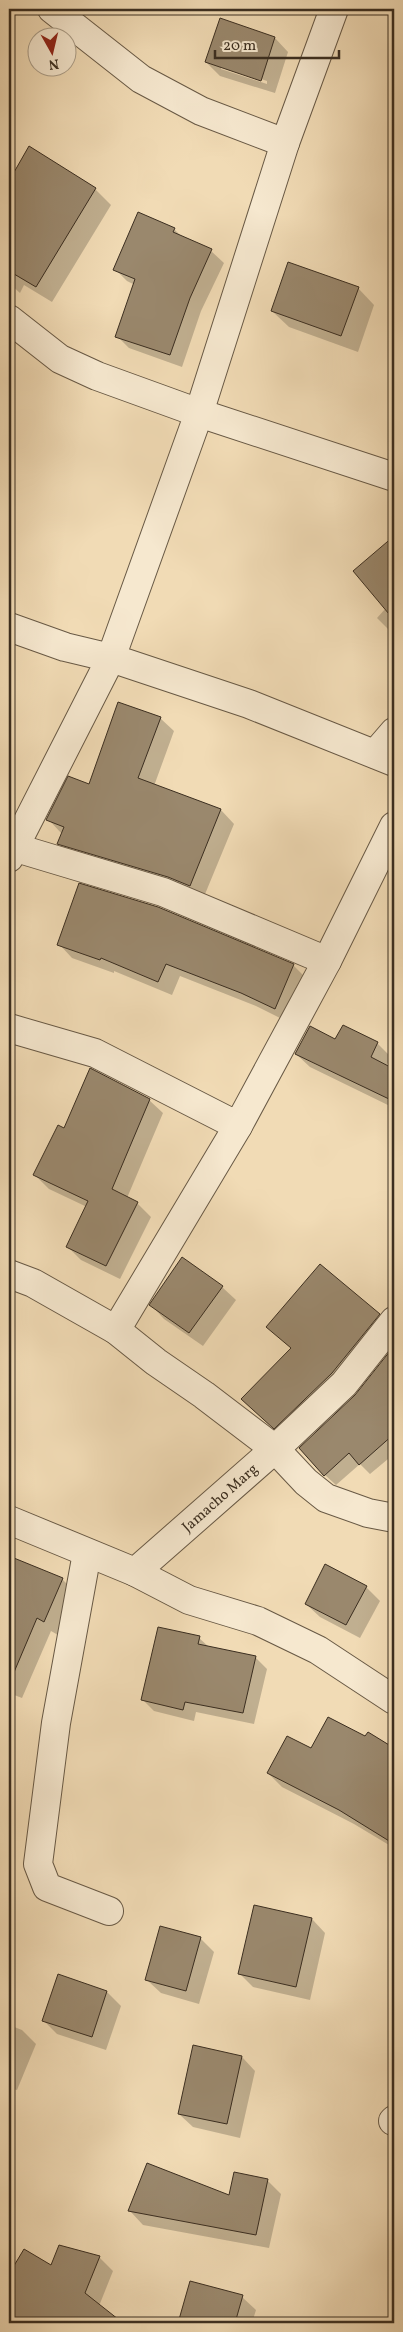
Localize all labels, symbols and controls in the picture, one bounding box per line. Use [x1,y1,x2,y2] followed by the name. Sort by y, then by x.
[28,28,78,78] north arrow
[215,28,339,60] scale bar
[223,36,256,57] text: 20 m
[47,53,60,74] text: N
[178,1459,263,1538] street label: Jamacho Marg

